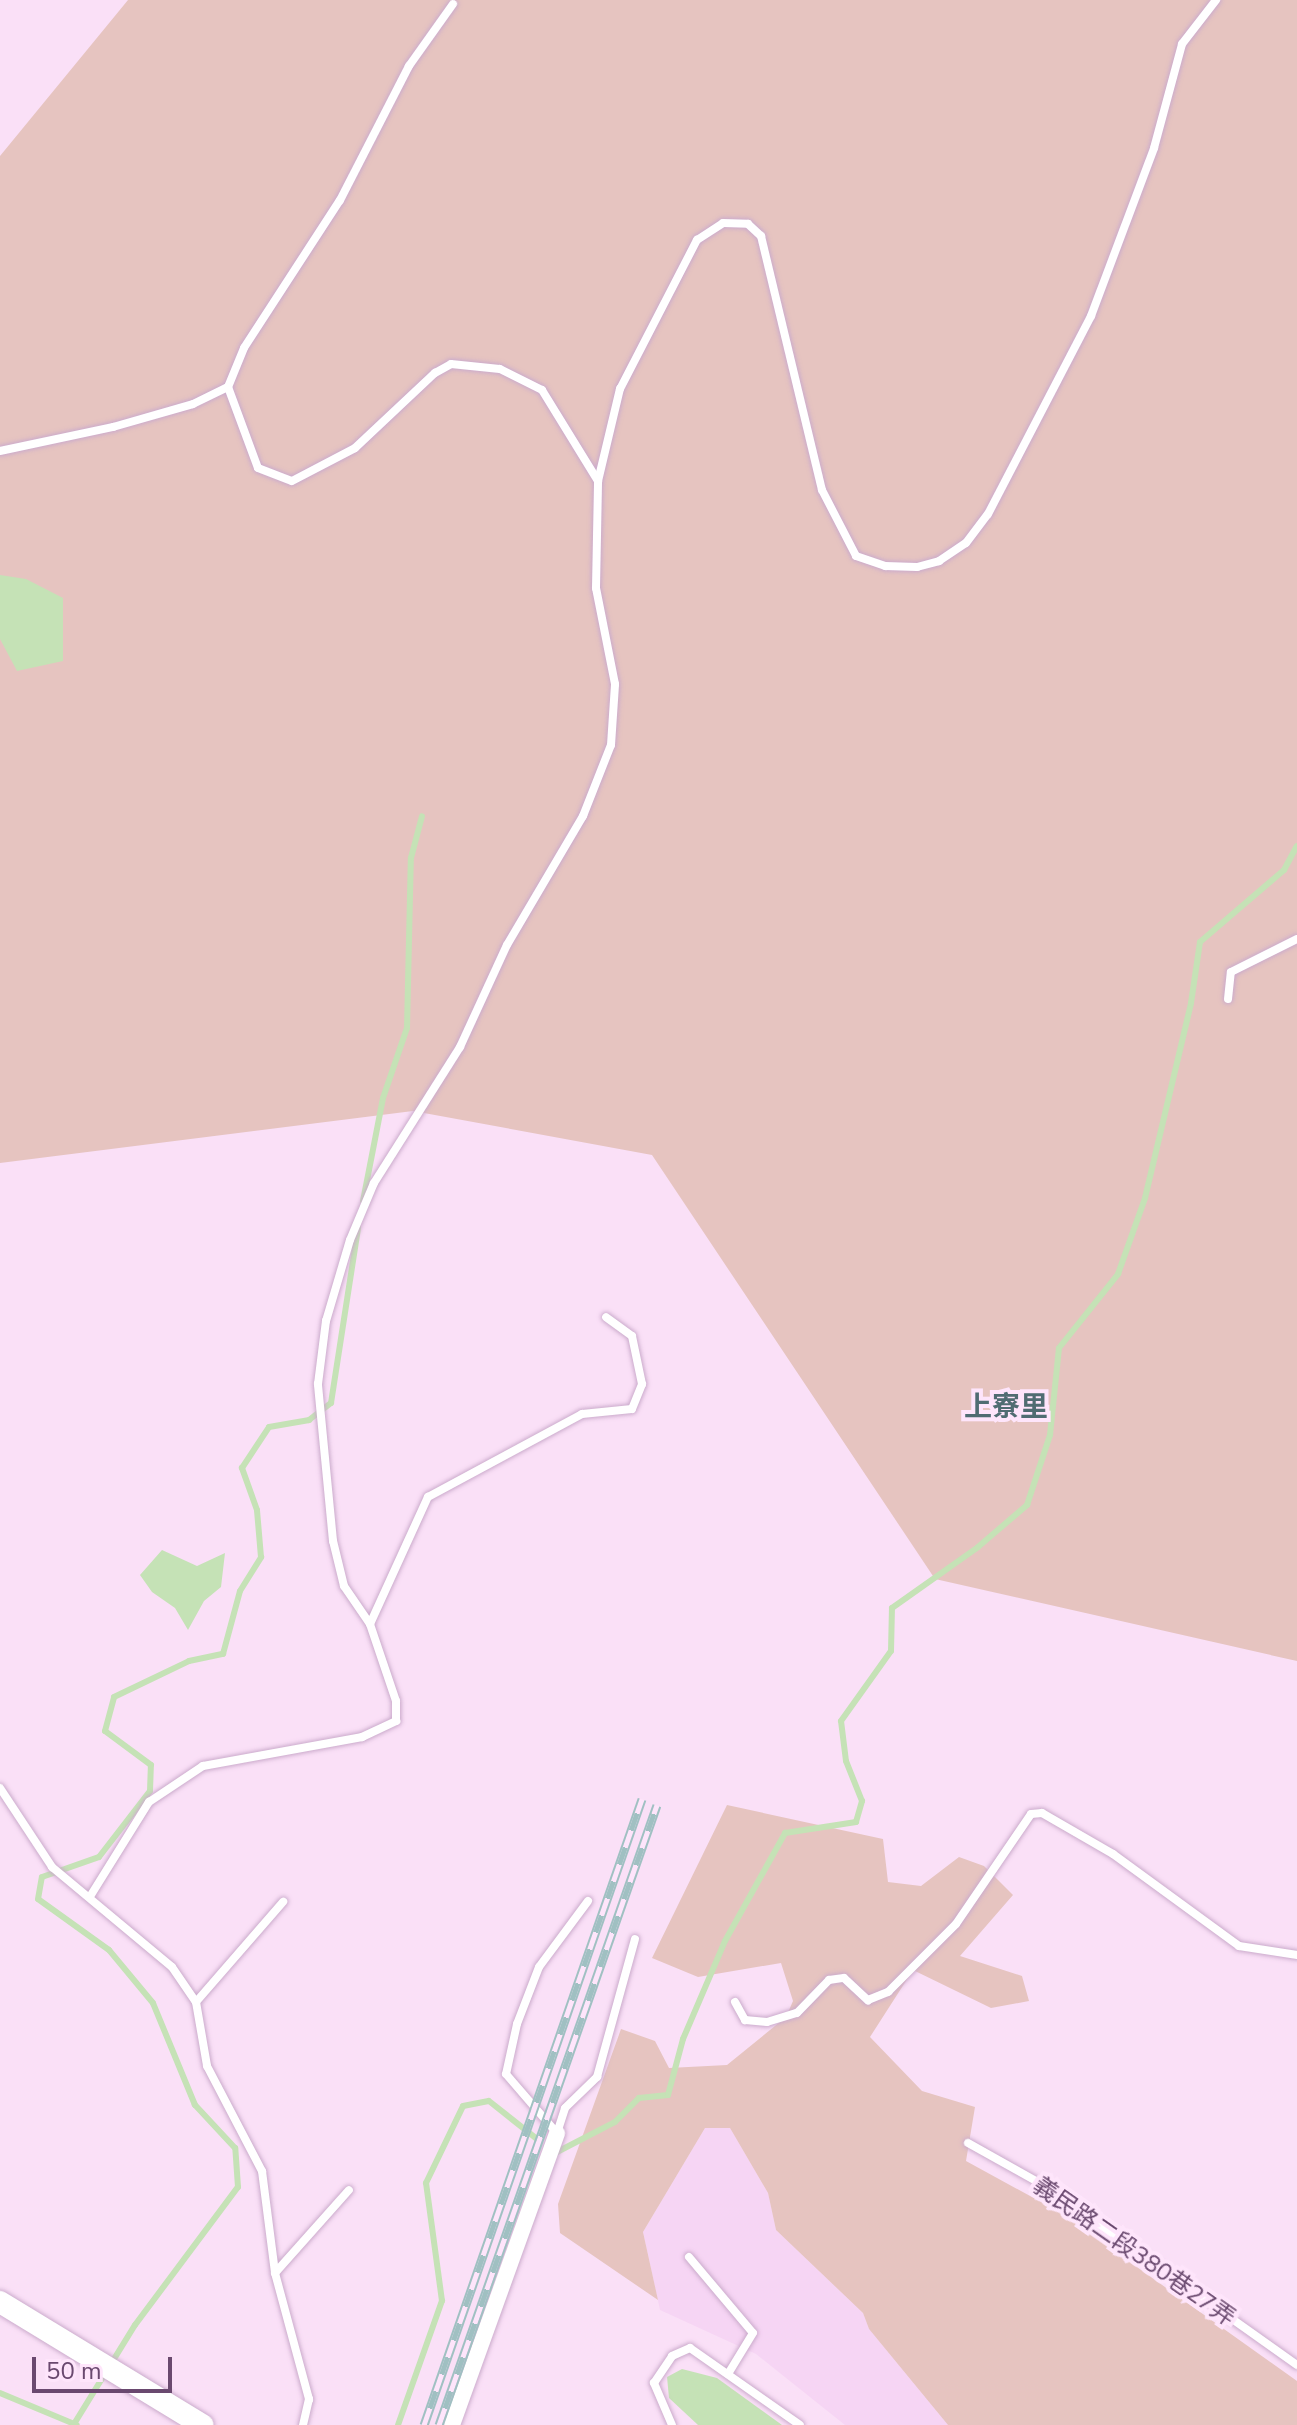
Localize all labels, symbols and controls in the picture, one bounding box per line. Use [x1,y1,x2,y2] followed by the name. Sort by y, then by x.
[964,1390,1048,1424] district label: 上寮里
[1027,2171,1241,2333] street label: 義民路二段380巷27弄
[36,2341,176,2391] scale bar
[46,2355,102,2387] text: 50 m

